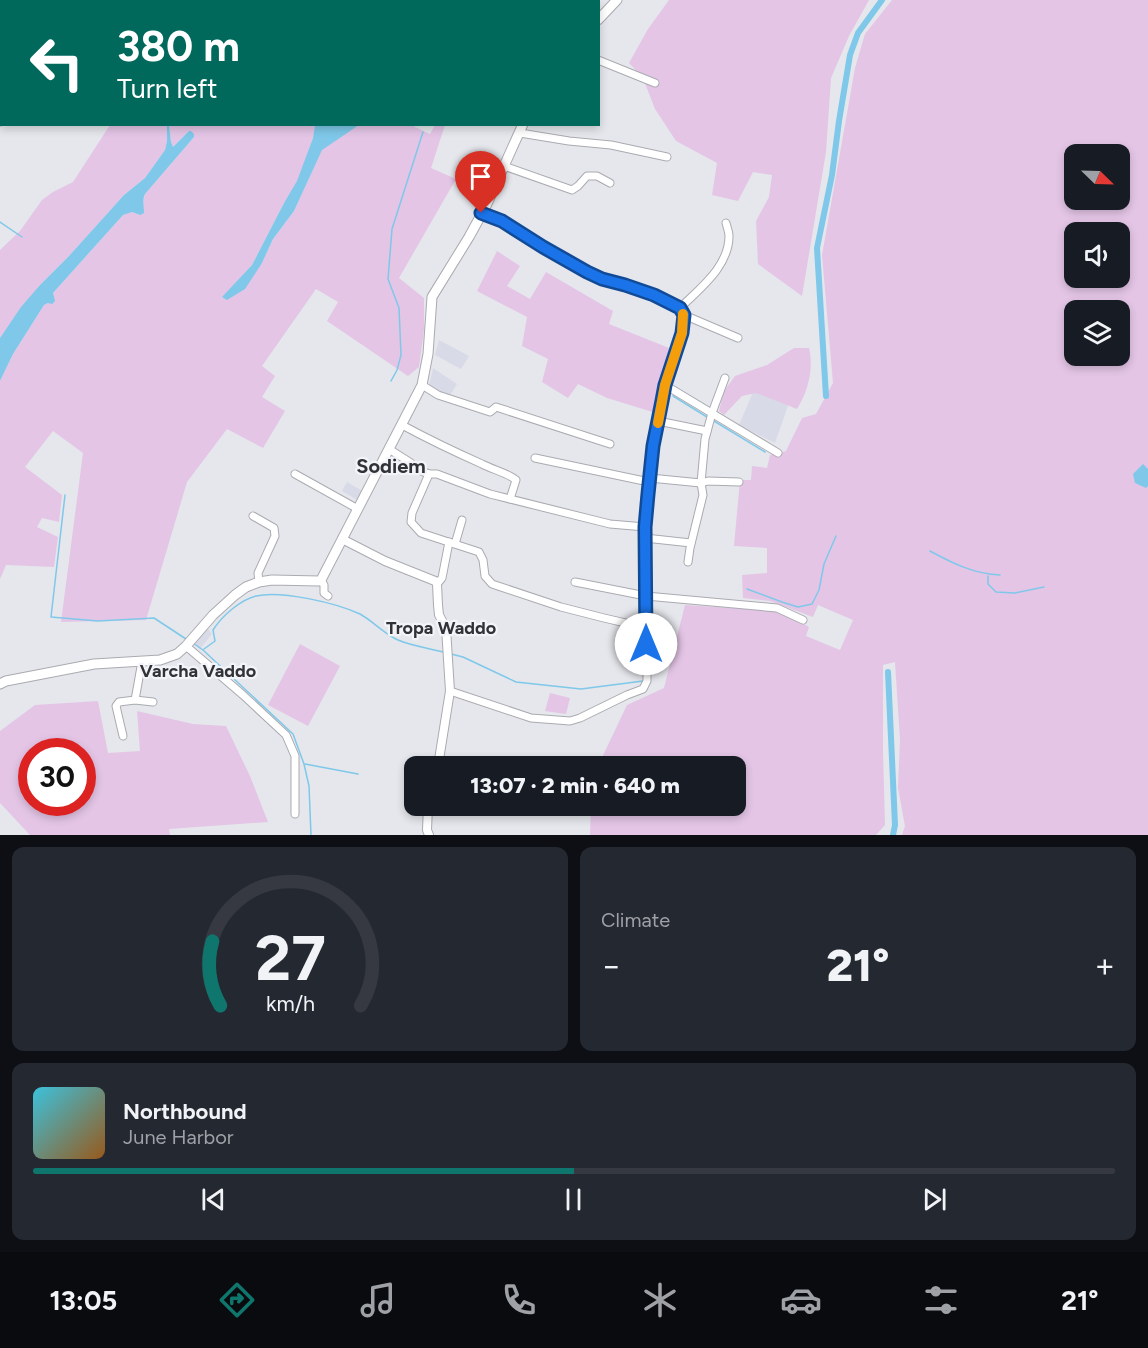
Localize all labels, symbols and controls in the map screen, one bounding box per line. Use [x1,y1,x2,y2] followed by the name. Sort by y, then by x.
[117,21,240,72] text: 380 m
[18,24,96,102] icon: left
[117,72,217,105] text: Turn left
[1064,144,1130,210] north arrow
[1064,144,1130,366] map controls
[455,151,506,213] pin
[464,160,497,193] icon: arrive
[1064,222,1130,288] button: sound
[1064,300,1130,366] button: layers
[356,454,426,478] district label: Sodiem
[614,612,678,676] position arrow
[386,617,496,639] district label: Tropa Waddo
[140,660,256,682] district label: Varcha Vaddo
[18,738,96,816] speed limit sign: 30
[470,772,680,799] text: 13:07 · 2 min · 640 m
[601,908,670,932] text: Climate
[255,921,325,996] text: 27
[827,938,889,992] text: 21°
[601,946,622,985] text: −
[1094,946,1115,985] text: +
[266,991,314,1016] text: km/h
[123,1098,247,1125] text: Northbound
[123,1125,234,1149] text: June Harbor
[197,1183,230,1216] icon: previous
[557,1183,590,1216] icon: pause
[918,1183,951,1216] icon: next
[216,1279,258,1321] icon: directions
[357,1279,399,1321] icon: music
[498,1279,540,1321] icon: phone
[639,1279,681,1321] icon: climate
[780,1279,822,1321] icon: car
[920,1279,962,1321] icon: filters
[49,1284,117,1317] text: 13:05
[1061,1284,1099,1317] text: 21°

